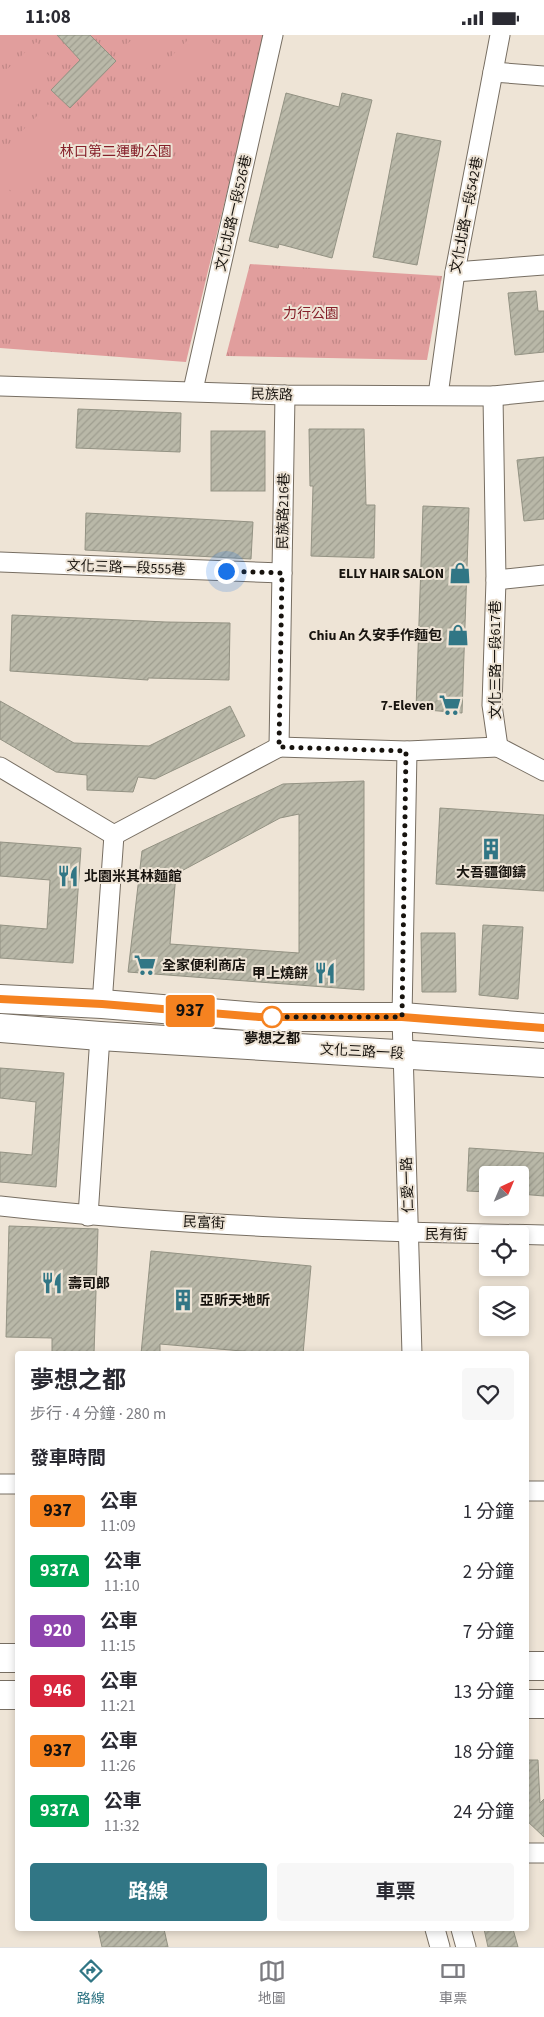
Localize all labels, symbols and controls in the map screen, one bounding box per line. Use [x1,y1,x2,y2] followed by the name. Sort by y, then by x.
[25,4,71,31] text: 11:08
[60,142,172,162] park label: 林口第二運動公園
[211,153,257,273] street label: 文化北路一段526巷
[446,155,488,275] street label: 文化北路一段542巷
[283,304,339,324] park label: 力行公園
[251,384,293,406] street label: 民族路
[273,472,295,550] street label: 民族路216巷
[66,556,186,580] street label: 文化三路一段555巷
[214,559,239,584] your location
[447,560,473,586] shop icon: ELLY HAIR SALON
[338,564,444,584] place label: ELLY HAIR SALON
[486,601,506,719] street label: 文化三路一段617巷
[445,622,471,648] shop icon: Chiu An 久安手作麵包
[308,626,442,646] place label: Chiu An 久安手作麵包
[437,692,463,718] supermarket icon: 7-Eleven
[381,696,434,716] place label: 7-Eleven
[478,836,504,862] building icon: 大吾疆御鑄
[55,863,81,889] restaurant icon: 北園米其林麵館
[456,863,526,883] place label: 大吾疆御鑄
[84,867,182,887] place label: 北園米其林麵館
[132,952,158,978] supermarket icon: 全家便利商店
[162,956,246,976] place label: 全家便利商店
[312,960,338,986] restaurant icon: 甲上燒餅
[252,964,308,984] place label: 甲上燒餅
[161,995,219,1027] line badge: 937
[176,998,204,1023] text: 937
[261,1006,283,1028] marker: 夢想之都
[244,1029,300,1049] place label: 夢想之都
[319,1040,404,1064] street label: 文化三路一段
[397,1157,419,1213] street label: 仁愛一路
[479,1166,529,1216] north arrow
[479,1166,529,1336] map controls
[182,1212,225,1234] street label: 民富街
[425,1225,467,1245] street label: 民有街
[479,1226,529,1276] button: locate
[39,1270,65,1296] restaurant icon: 壽司郎
[68,1274,110,1294] place label: 壽司郎
[479,1286,529,1336] button: layers
[170,1287,196,1313] building icon: 亞昕天地昕
[200,1291,270,1311] place label: 亞昕天地昕
[30,1363,126,1398] text: 夢想之都
[462,1368,514,1420] button: heart
[30,1403,166,1425] text: 步行 · 4 分鐘 · 280 m
[30,1445,106,1472] text: 發車時間
[100,1488,138,1515] text: 公車
[43,1498,72,1523] text: 937
[463,1499,514,1526] text: 1 分鐘
[100,1515,136,1537] text: 11:09
[104,1548,142,1575] text: 公車
[40,1558,79,1583] text: 937A
[463,1559,514,1586] text: 2 分鐘
[104,1575,140,1597] text: 11:10
[100,1608,138,1635] text: 公車
[43,1618,72,1643] text: 920
[463,1619,514,1646] text: 7 分鐘
[100,1635,136,1657] text: 11:15
[100,1668,138,1695] text: 公車
[43,1678,72,1703] text: 946
[453,1679,514,1706] text: 13 分鐘
[100,1695,136,1717] text: 11:21
[100,1728,138,1755] text: 公車
[43,1738,72,1763] text: 937
[453,1739,514,1766] text: 18 分鐘
[100,1755,136,1777] text: 11:26
[104,1788,142,1815] text: 公車
[40,1798,79,1823] text: 937A
[453,1799,514,1826] text: 24 分鐘
[104,1815,140,1837] text: 11:32
[30,1863,267,1921] button: 路線
[277,1863,514,1921] button: 車票
[77,1957,105,2009] tab: 路線
[258,1957,286,2009] tab: 地圖
[439,1957,467,2009] tab: 車票

